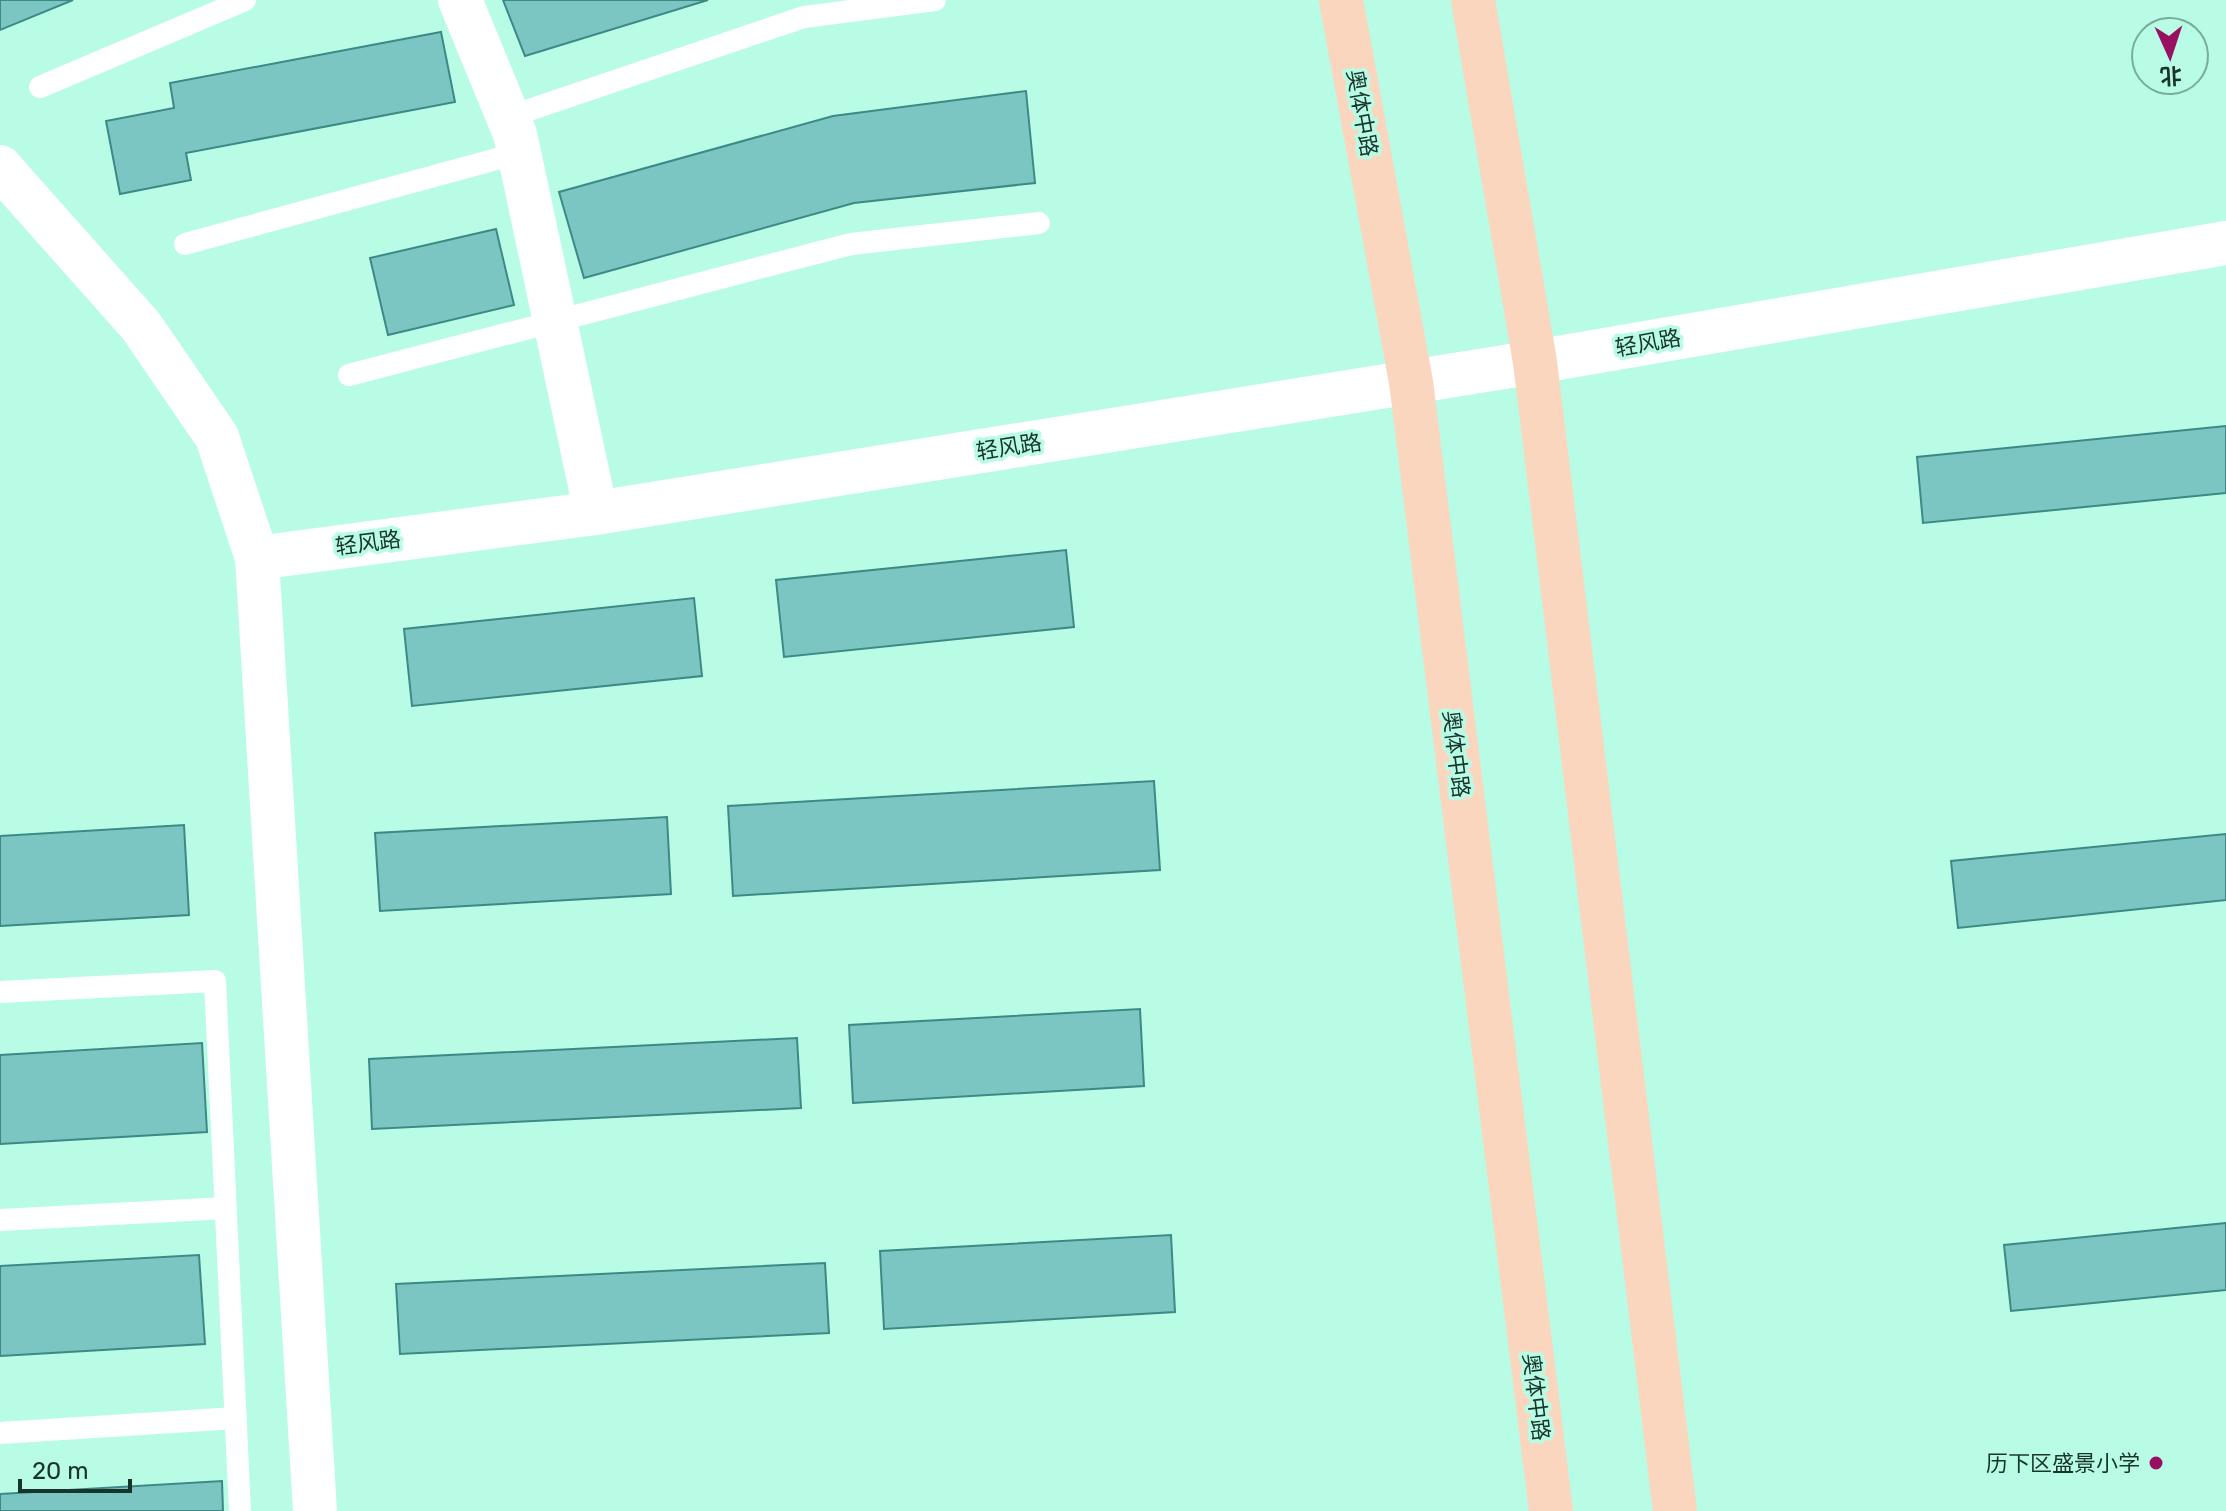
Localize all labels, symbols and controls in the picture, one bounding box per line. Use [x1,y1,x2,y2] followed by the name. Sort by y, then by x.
[2130,16,2210,96] north arrow
[2159,61,2183,90] text: 北
[1341,67,1383,159] street label: 奥体中路
[1613,324,1683,362] street label: 轻风路
[974,429,1044,465] street label: 轻风路
[334,526,402,560] street label: 轻风路
[1437,709,1475,799] street label: 奥体中路
[1517,1352,1555,1442] street label: 奥体中路
[20,1443,130,1493] scale bar
[1986,1450,2140,1477] place label: 历下区盛景小学
[2147,1454,2165,1472] marker: 历下区盛景小学
[32,1457,89,1485] text: 20 m

